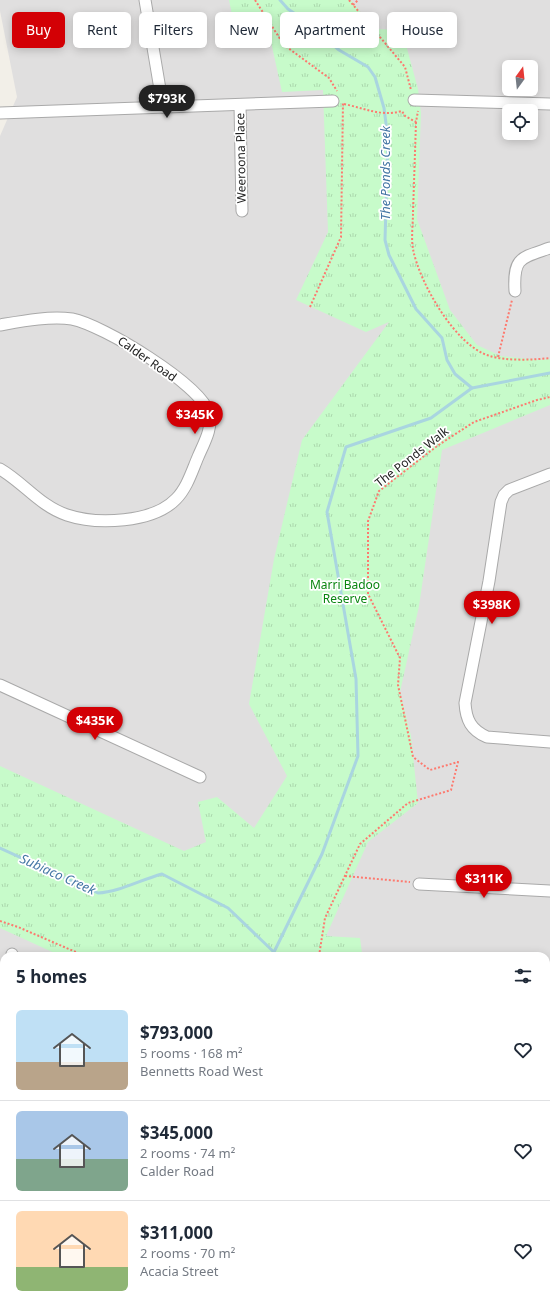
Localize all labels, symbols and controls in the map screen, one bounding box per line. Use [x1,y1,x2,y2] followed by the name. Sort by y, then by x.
[12,12,65,48] chip: Buy
[73,12,131,48] chip: Rent
[139,12,207,48] chip: Filters
[215,12,272,48] chip: New
[280,12,379,48] chip: Apartment
[387,12,457,48] chip: House
[502,60,538,96] north arrow
[502,60,538,140] map controls
[139,85,195,119] pin: $793K
[148,89,186,107] text: $793K
[502,104,538,140] button: locate
[231,112,250,203] street label: Weeroona Place
[376,125,394,220] water label: The Ponds Creek
[114,332,180,385] street label: Calder Road
[167,401,223,435] pin: $345K
[176,405,214,423] text: $345K
[371,422,453,491] street label: The Ponds Walk
[310,576,380,607] park label: Marri Badoo Reserve
[464,591,520,625] pin: $398K
[473,595,511,613] text: $398K
[67,707,123,741] pin: $435K
[76,711,114,729] text: $435K
[17,849,99,899] water label: Subiaco Creek
[456,865,512,899] pin: $311K
[465,869,503,887] text: $311K
[16,965,87,988] text: 5 homes
[512,965,534,987] icon: filters
[140,1021,213,1044] text: $793,000
[48,1026,96,1074] icon: home
[512,1039,534,1061] icon: heart
[140,1044,243,1062] text: 5 rooms · 168 m²
[140,1062,263,1080] text: Bennetts Road West
[140,1121,213,1144] text: $345,000
[48,1127,96,1175] icon: home
[512,1140,534,1162] icon: heart
[140,1144,235,1162] text: 2 rooms · 74 m²
[140,1162,214,1180] text: Calder Road
[140,1221,213,1244] text: $311,000
[48,1227,96,1275] icon: home
[512,1240,534,1262] icon: heart
[140,1244,235,1262] text: 2 rooms · 70 m²
[140,1262,218,1280] text: Acacia Street

